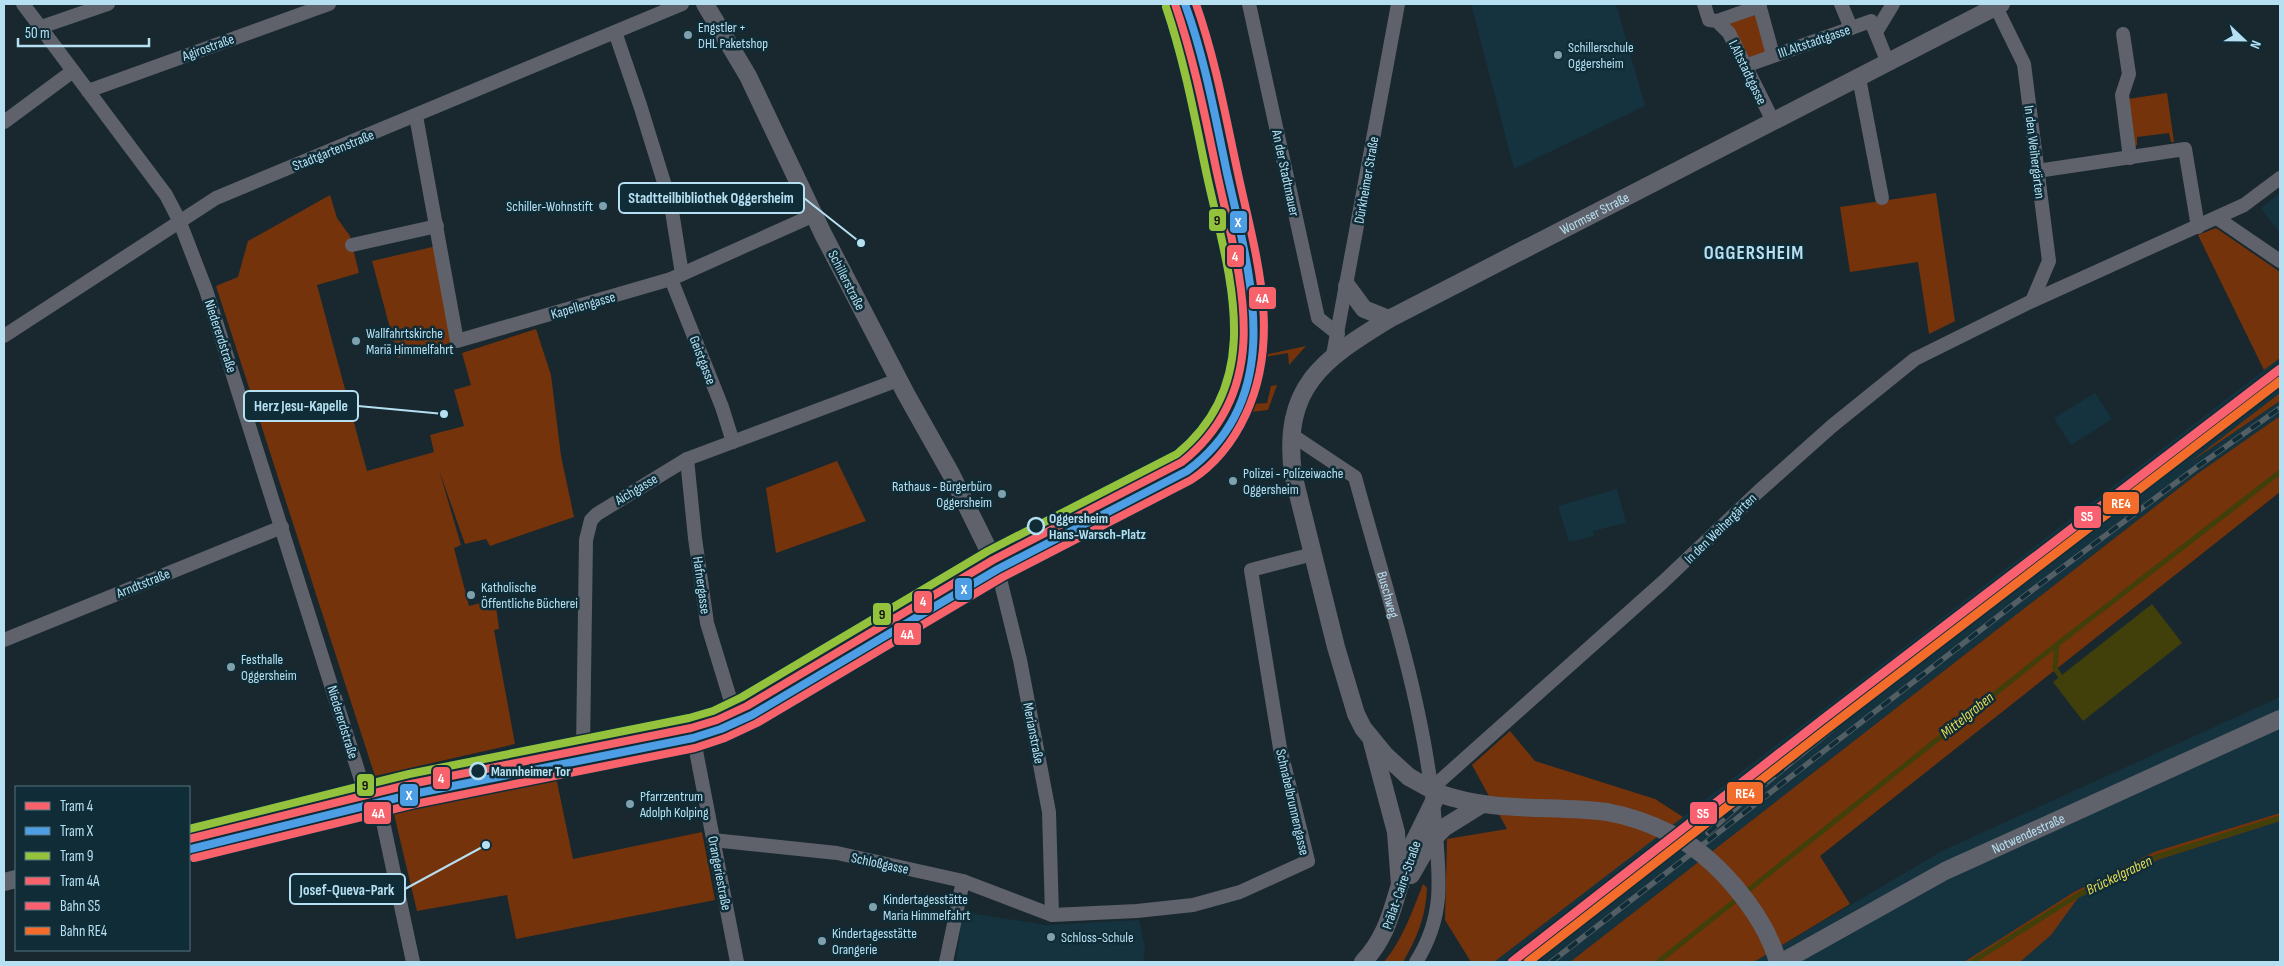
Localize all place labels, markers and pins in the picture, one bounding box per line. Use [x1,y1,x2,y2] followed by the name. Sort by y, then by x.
[698,19,768,52] place label: Engstler + DHL Paketshop
[682,29,694,41] marker: Engstler + DHL Paketshop
[1568,39,1634,72] place label: Schillerschule Oggersheim
[1552,49,1564,61] marker: Schillerschule Oggersheim
[619,183,804,213] callout: Stadtteilbibliothek Oggersheim
[506,198,593,215] place label: Schiller-Wohnstift
[597,200,609,212] marker: Schiller-Wohnstift
[366,325,454,358] place label: Wallfahrtskirche Mariä Himmelfahrt
[350,335,362,347] marker: Wallfahrtskirche Mariä Himmelfahrt
[244,391,358,421] callout: Herz Jesu-Kapelle
[1243,465,1343,498] place label: Polizei - Polizeiwache Oggersheim
[1227,475,1239,487] marker: Polizei - Polizeiwache Oggersheim
[892,478,992,511] place label: Rathaus - Bürgerbüro Oggersheim
[996,488,1008,500] marker: Rathaus - Bürgerbüro Oggersheim
[1049,510,1147,543] place label: Oggersheim Hans-Warsch-Platz
[1027,517,1045,535] marker: Oggersheim Hans-Warsch-Platz
[481,579,578,612] place label: Katholische Öffentliche Bücherei
[465,589,477,601] marker: Katholische Öffentliche Bücherei
[241,651,297,684] place label: Festhalle Oggersheim
[225,661,237,673] marker: Festhalle Oggersheim
[469,762,487,780] marker: Mannheimer Tor
[491,763,571,780] place label: Mannheimer Tor
[639,788,709,821] place label: Pfarrzentrum Adolph Kolping
[624,798,636,810] marker: Pfarrzentrum Adolph Kolping
[290,874,405,904] callout: Josef-Queva-Park
[883,891,971,924] place label: Kindertagesstätte Maria Himmelfahrt
[867,901,879,913] marker: Kindertagesstätte Maria Himmelfahrt
[832,925,917,958] place label: Kindertagesstätte Orangerie
[1061,929,1134,946] place label: Schloss-Schule
[1045,931,1057,943] marker: Schloss-Schule
[816,935,828,947] marker: Kindertagesstätte Orangerie

